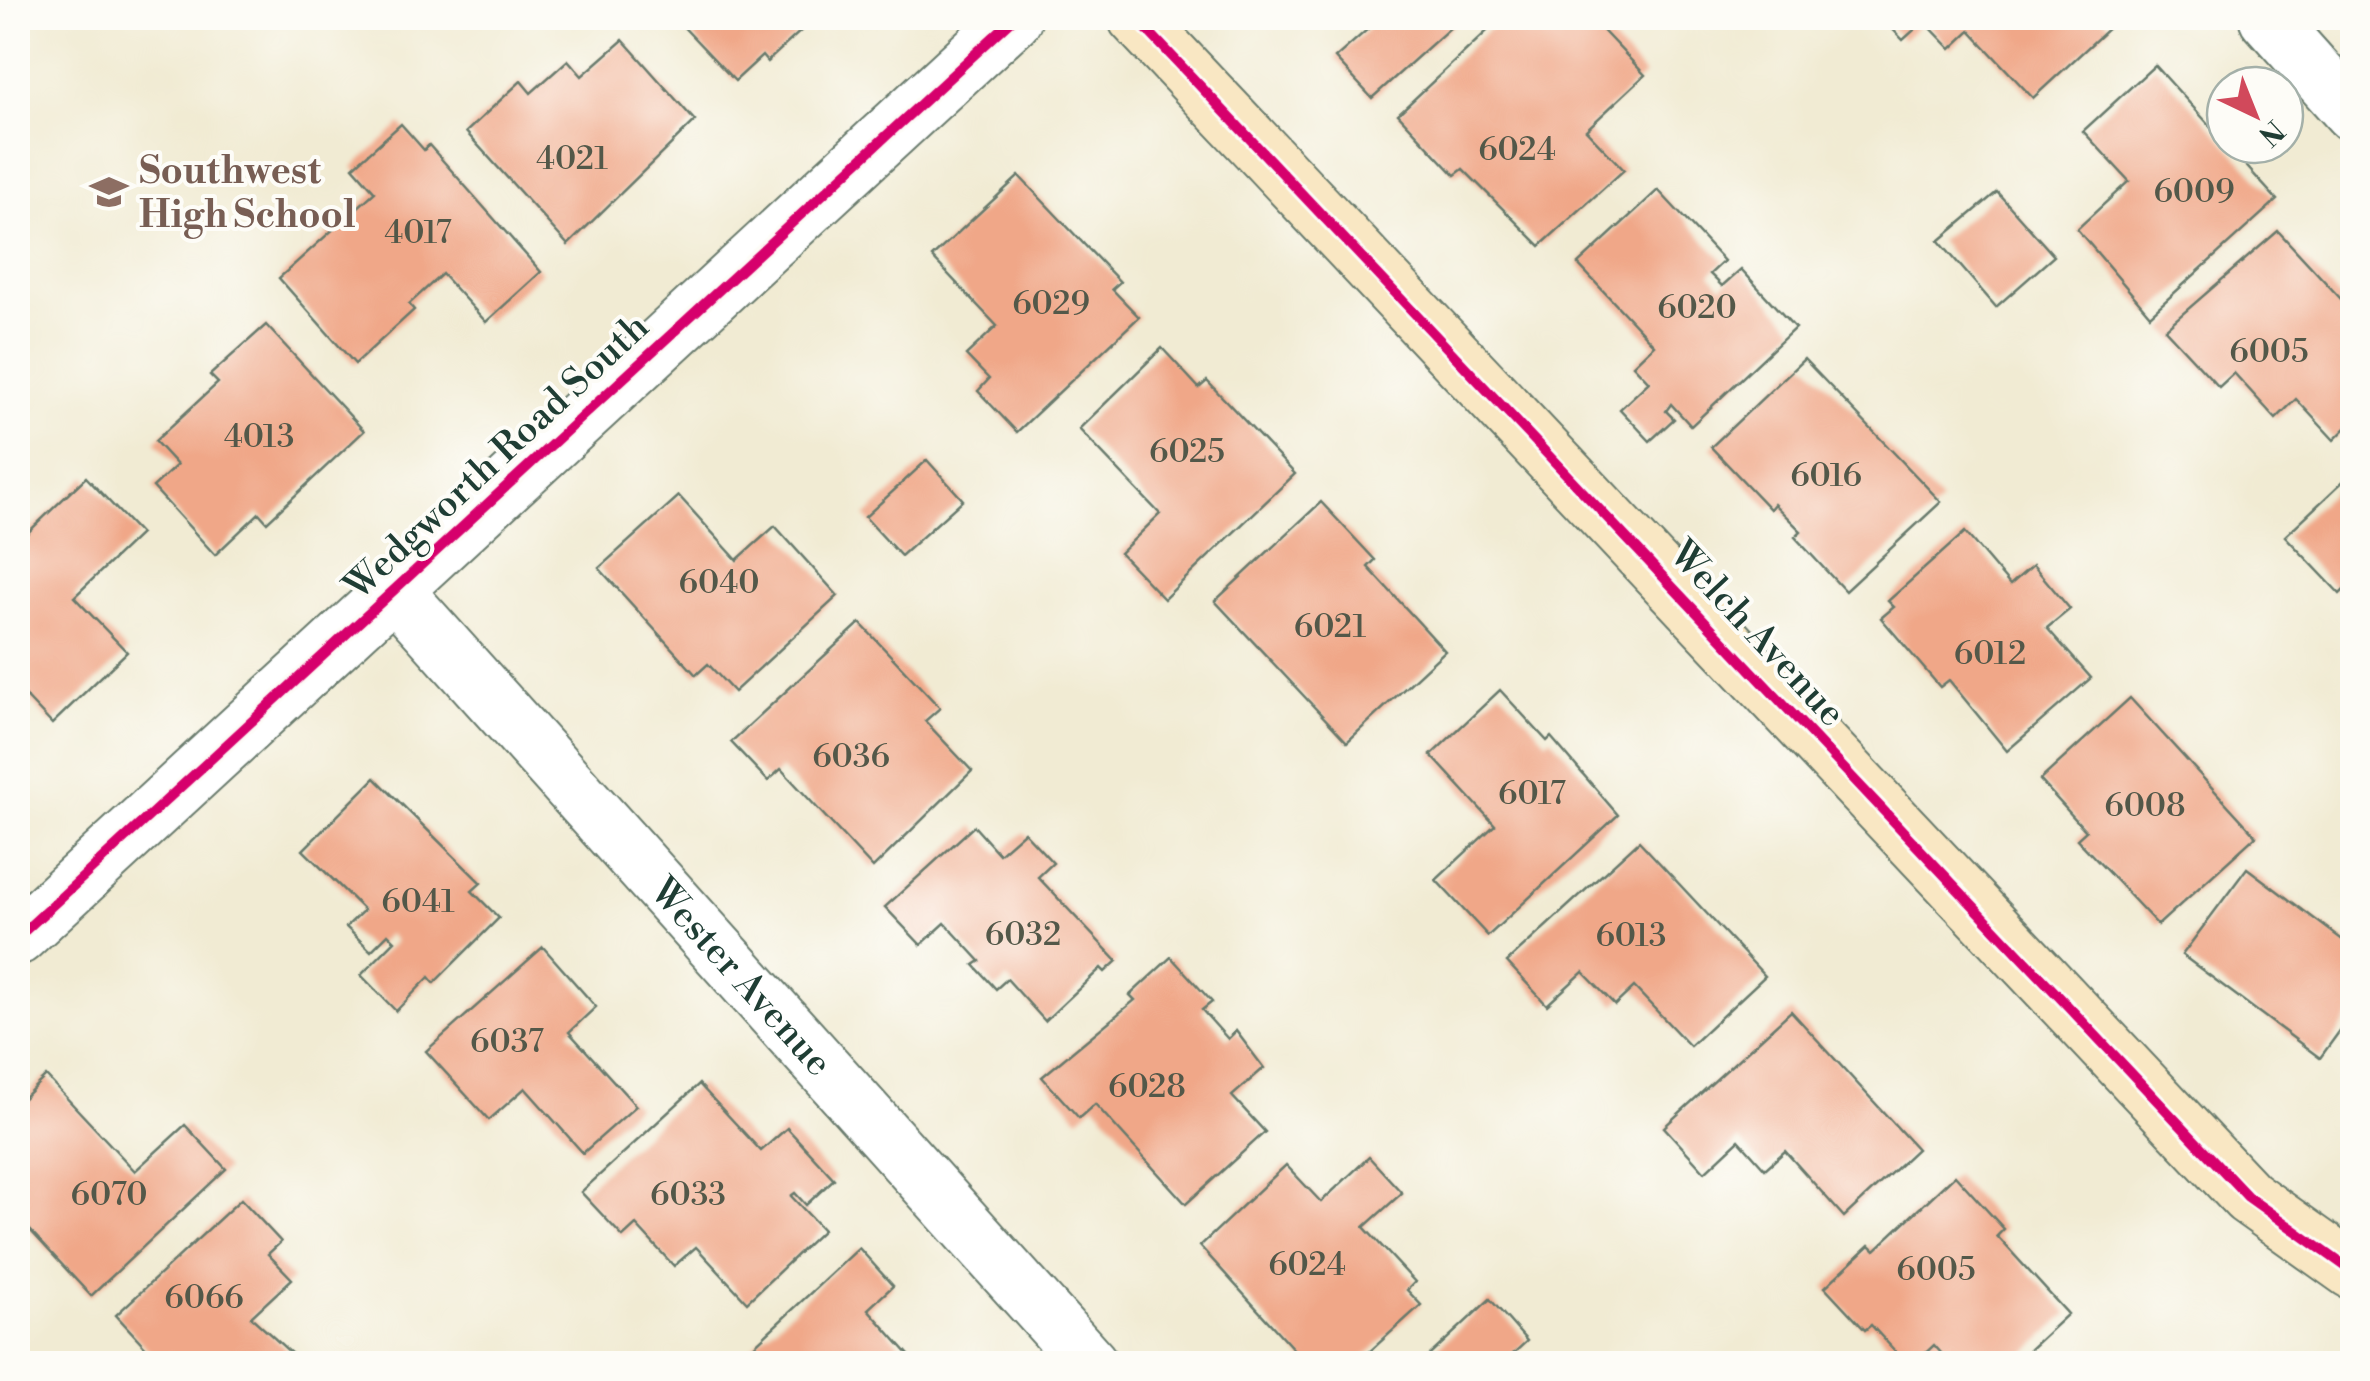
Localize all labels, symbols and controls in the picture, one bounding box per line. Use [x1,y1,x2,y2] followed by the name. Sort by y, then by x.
[2205,65,2305,165] north arrow
[2251,112,2291,153] text: N
[1478,130,1556,170] house number: 6024
[536,139,608,179] house number: 4021
[139,148,355,239] place label: Southwest High School
[88,171,130,213] school or university icon: Southwest High School
[2153,172,2235,212] house number: 6009
[384,213,452,253] house number: 4017
[1012,284,1090,324] house number: 6029
[1657,288,1737,328] house number: 6020
[334,304,659,611] street label: Wedgworth Road South
[2229,332,2309,372] house number: 6005
[224,417,294,457] house number: 4013
[1149,432,1225,472] house number: 6025
[1790,456,1862,496] house number: 6016
[1658,531,1855,737] street label: Welch Avenue
[679,563,759,603] house number: 6040
[1294,607,1366,647] house number: 6021
[1954,634,2026,674] house number: 6012
[812,737,890,777] house number: 6036
[1498,774,1566,814] house number: 6017
[2104,786,2186,826] house number: 6008
[639,868,842,1086] street label: Wester Avenue
[381,882,455,922] house number: 6041
[985,915,1061,955] house number: 6032
[1595,916,1667,956] house number: 6013
[470,1022,544,1062] house number: 6037
[1108,1067,1186,1107] house number: 6028
[71,1175,147,1215] house number: 6070
[650,1175,726,1215] house number: 6033
[1268,1245,1346,1285] house number: 6024
[1896,1250,1976,1290] house number: 6005
[164,1278,244,1318] house number: 6066

